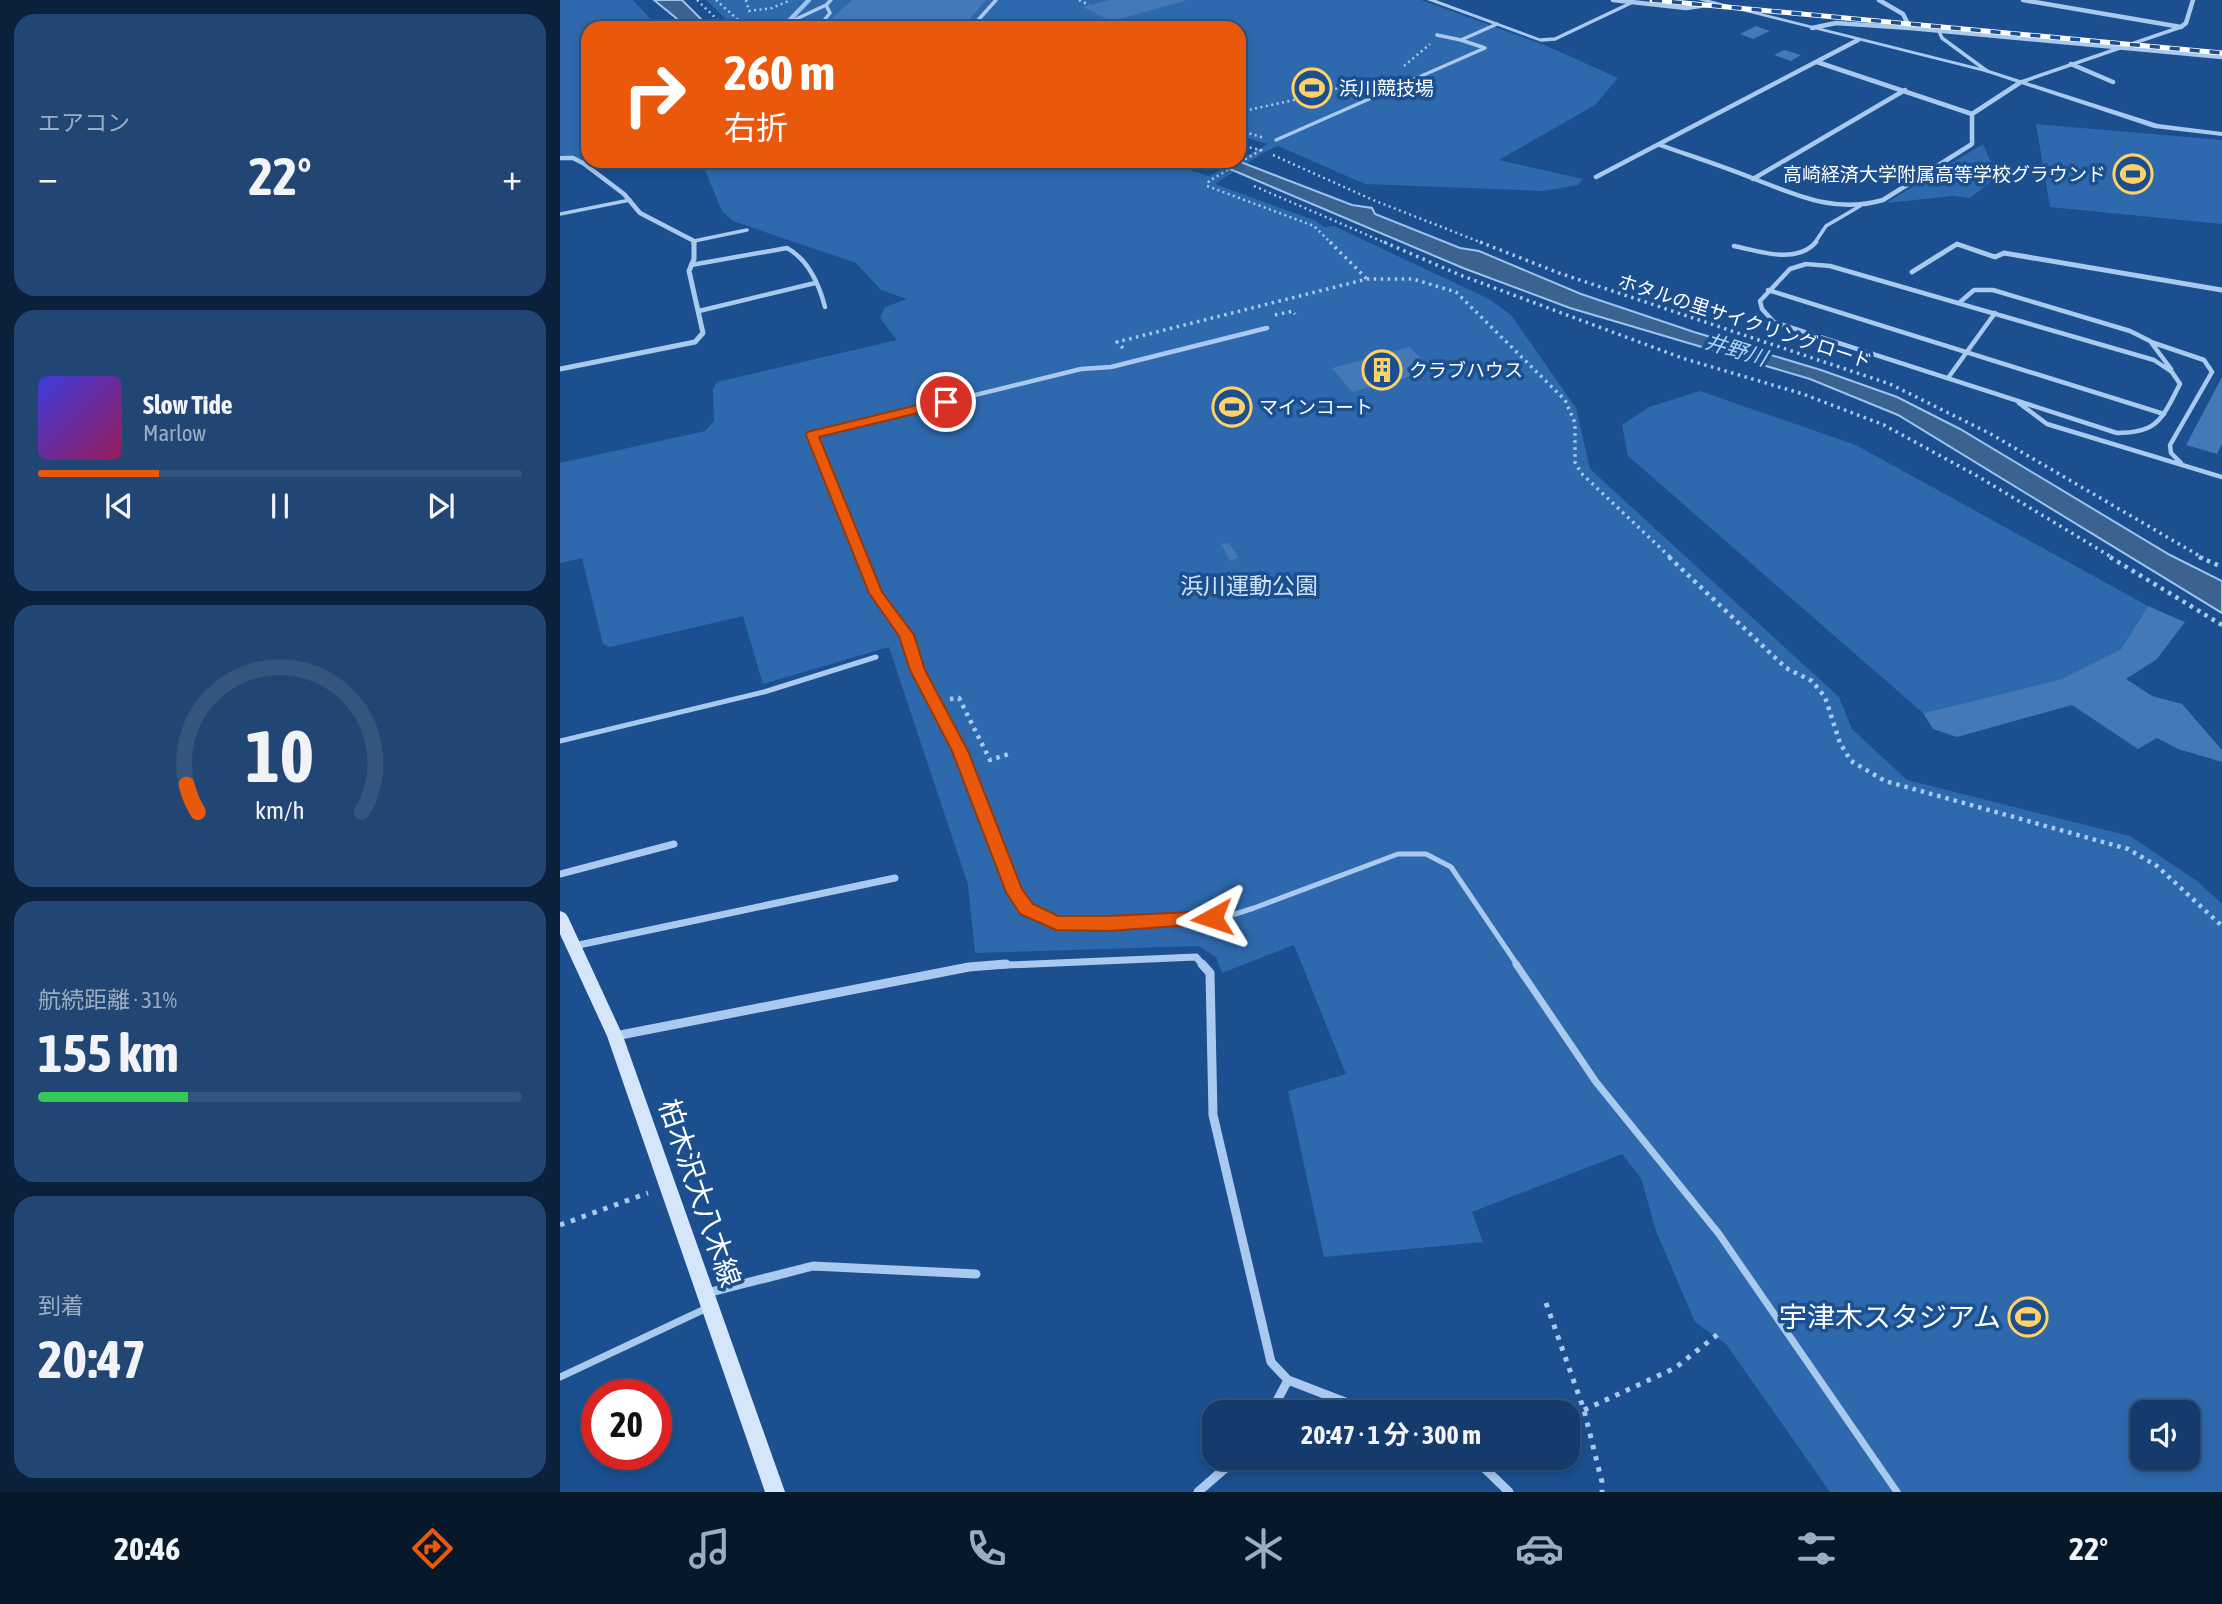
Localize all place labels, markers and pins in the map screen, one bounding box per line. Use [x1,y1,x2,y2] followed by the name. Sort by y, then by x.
[1291,67,1333,109] sports icon: 浜川競技場
[1339,77,1434,99] place label: 浜川競技場
[2112,153,2154,195] sports icon: 高崎経済大学附属高等学校グラウンド
[1783,163,2106,185] place label: 高崎経済大学附属高等学校グラウンド
[1361,349,1403,391] building icon: クラブハウス
[1409,359,1523,381] place label: クラブハウス
[916,372,976,432] pin
[1211,386,1253,428] sports icon: マインコート
[1259,396,1373,418] place label: マインコート
[2007,1296,2049,1338] sports icon: 宇津木スタジアム
[1779,1301,2001,1333] place label: 宇津木スタジアム

